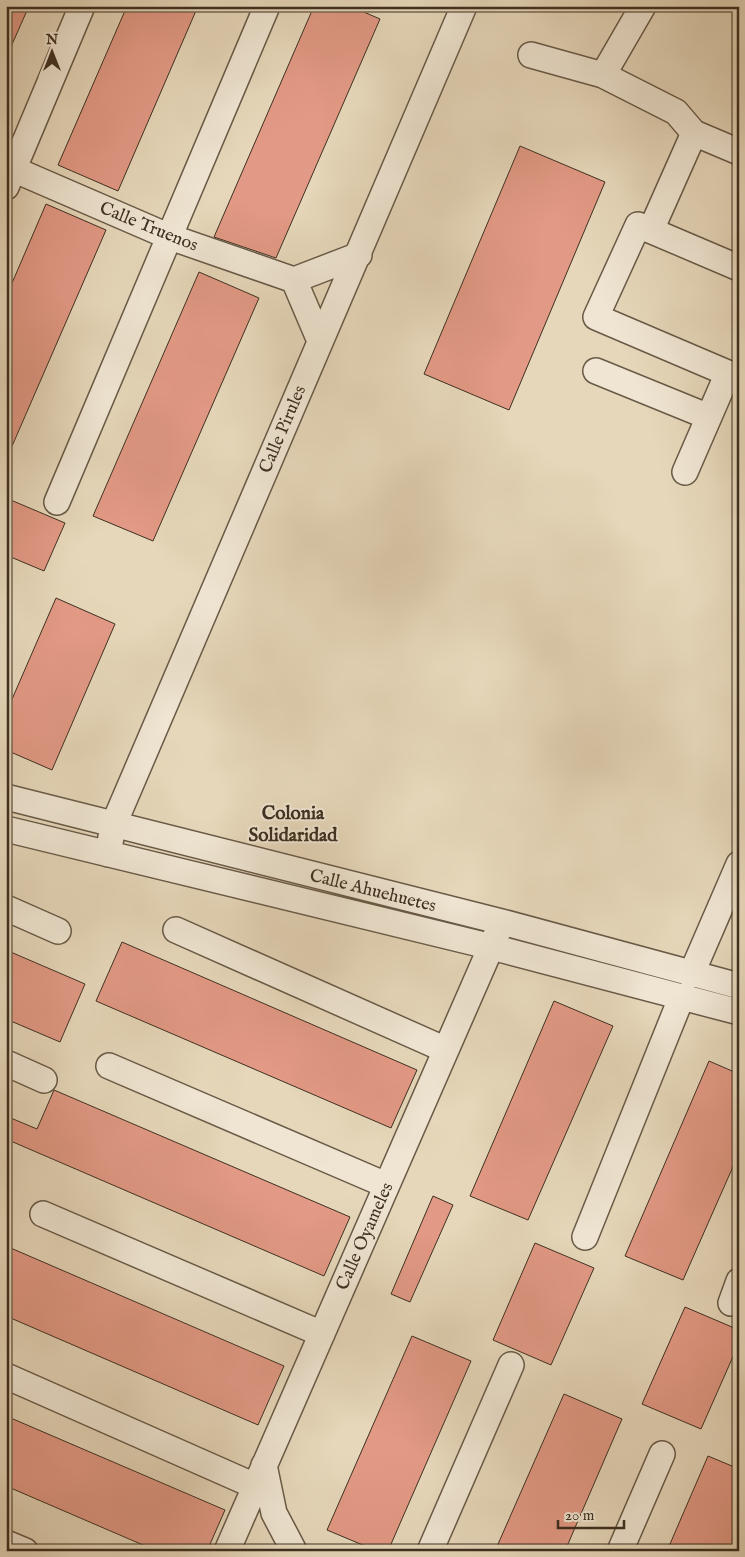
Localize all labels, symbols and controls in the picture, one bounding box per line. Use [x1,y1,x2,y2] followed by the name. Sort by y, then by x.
[28,28,78,78] north arrow
[45,31,58,49] text: N
[96,197,201,258] street label: Calle Truenos
[255,382,312,477] street label: Calle Pirules
[249,802,338,848] district label: Colonia Solidaridad
[307,865,438,918] street label: Calle Ahuehuetes
[331,1179,399,1294] street label: Calle Oyameles
[558,1497,624,1529] scale bar
[565,1506,595,1525] text: 20 m

